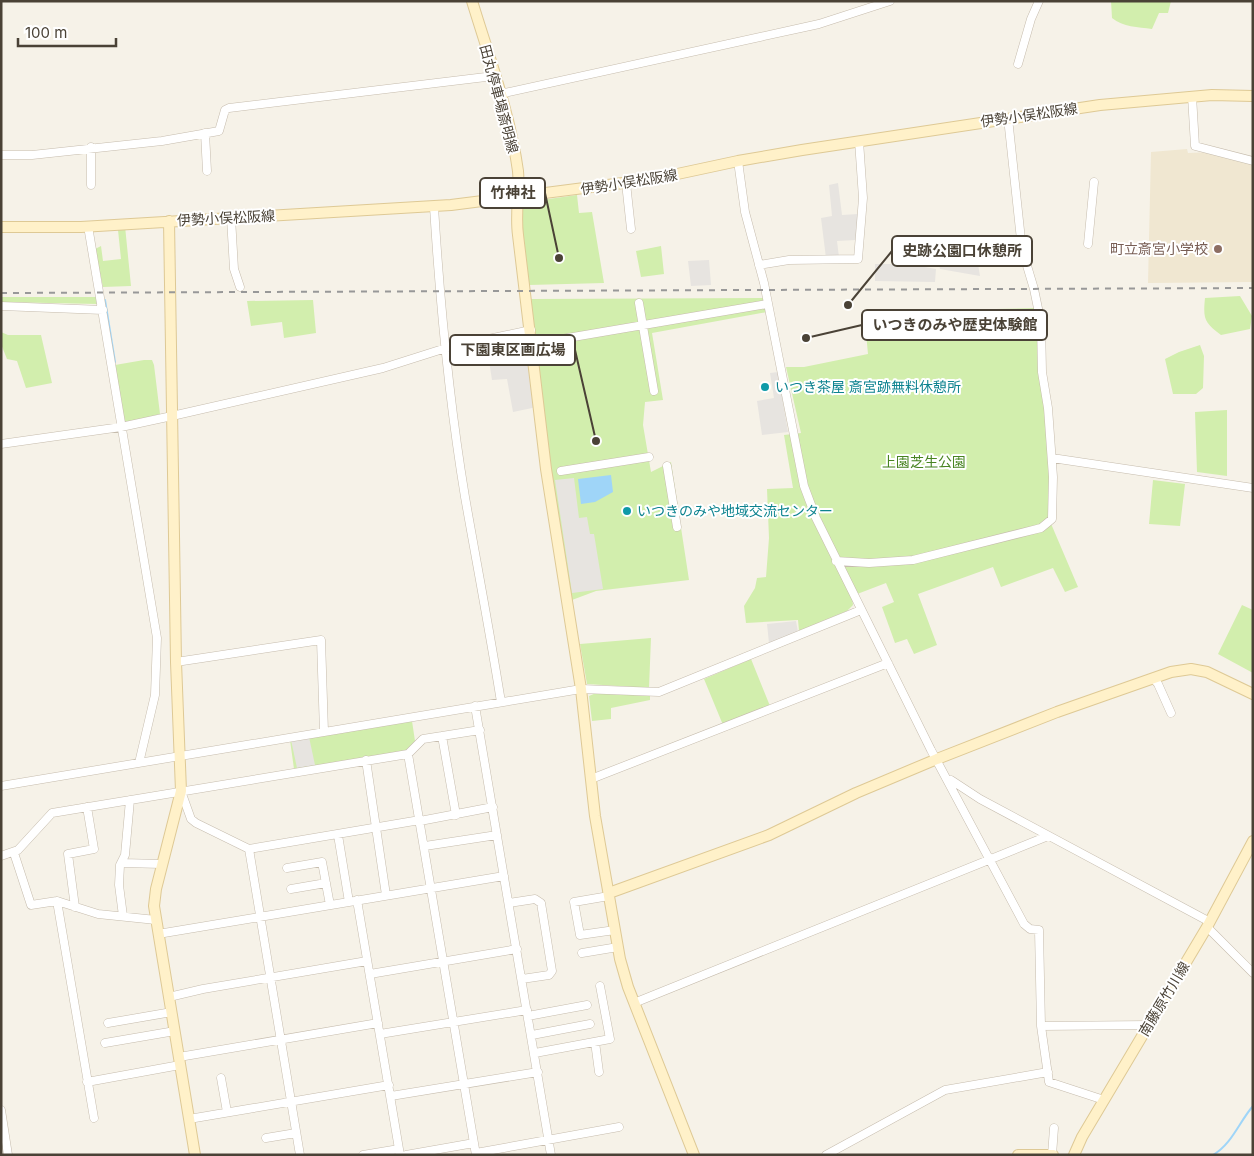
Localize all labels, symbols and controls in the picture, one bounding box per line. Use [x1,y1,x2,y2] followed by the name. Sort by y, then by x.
[18,15,115,47] scale bar
[25,23,67,42] text: 100 m
[477,43,522,155] street label: 田丸停車場斎明線
[979,99,1079,130] street label: 伊勢小俣松阪線
[579,165,679,198] street label: 伊勢小俣松阪線
[480,178,545,208] callout: 竹神社
[490,183,536,202] text: 竹神社
[177,206,275,229] street label: 伊勢小俣松阪線
[892,236,1032,266] callout: 史跡公園口休憩所
[1110,240,1208,257] place label: 町立斎宮小学校
[902,241,1022,260] text: 史跡公園口休憩所
[1212,243,1224,255] marker: 町立斎宮小学校
[862,310,1047,340] callout: いつきのみや歴史体験館
[872,315,1038,334] text: いつきのみや歴史体験館
[450,335,575,365] callout: 下園東区画広場
[460,340,566,359] text: 下園東区画広場
[775,378,961,395] place label: いつき茶屋 斎宮跡無料休憩所
[759,381,771,393] marker: いつき茶屋 斎宮跡無料休憩所
[882,453,966,470] park label: 上園芝生公園
[637,502,833,519] place label: いつきのみや地域交流センター
[621,505,633,517] marker: いつきのみや地域交流センター
[1135,958,1192,1039] street label: 南藤原竹川線

